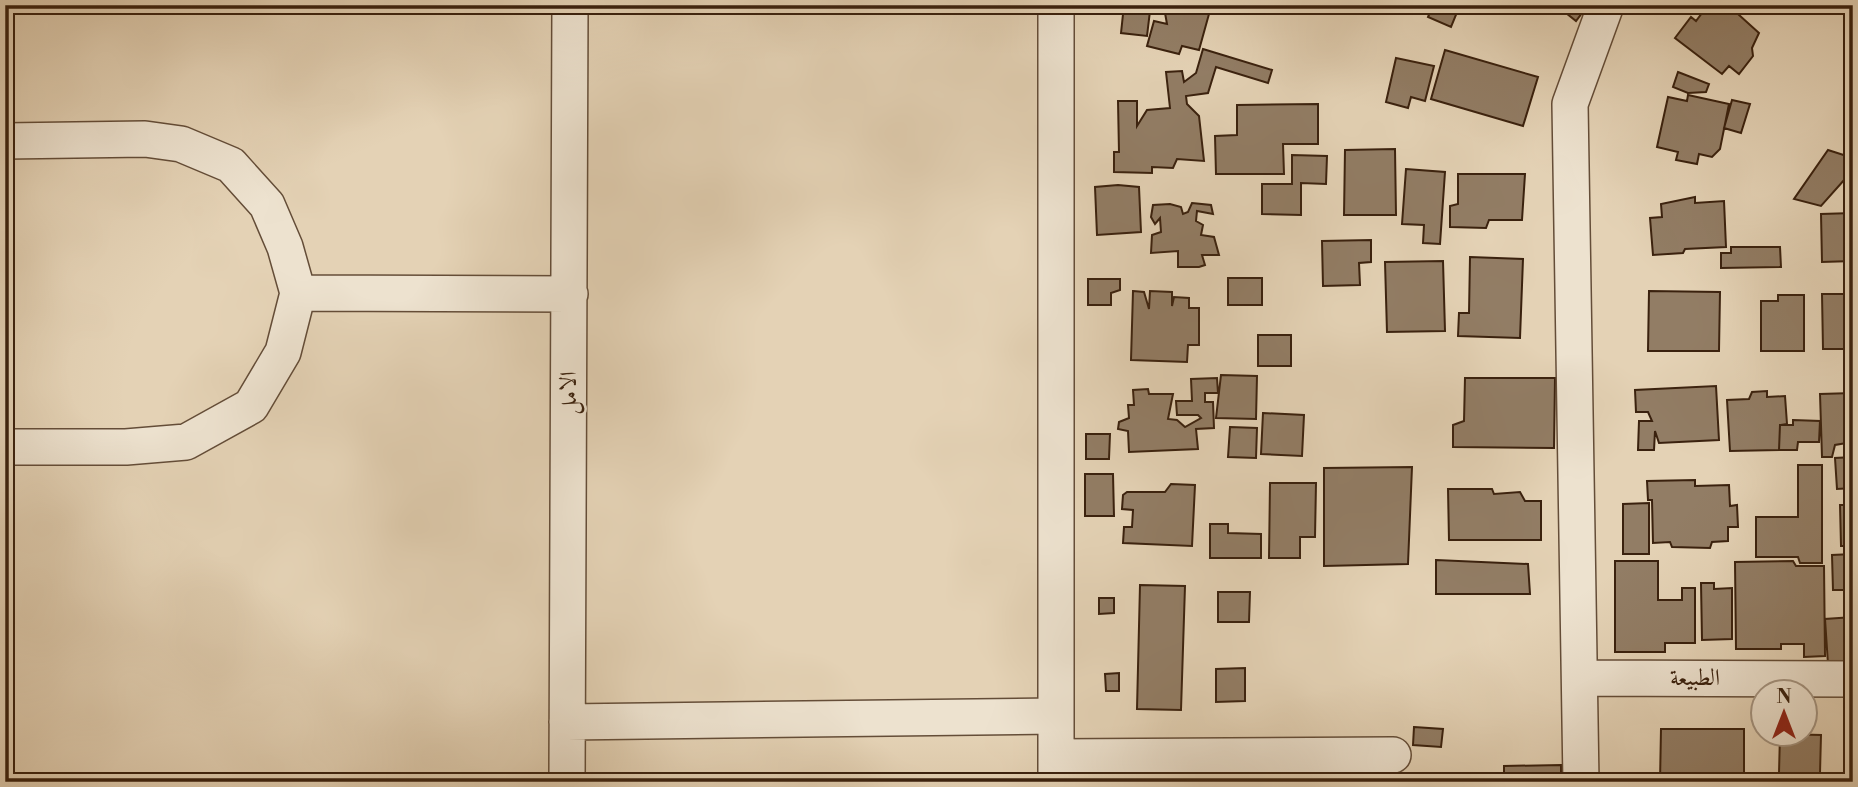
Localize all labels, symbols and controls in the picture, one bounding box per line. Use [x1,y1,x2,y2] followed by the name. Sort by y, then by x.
[555,371,585,415] street label: الامل
[1670,664,1720,692] street label: الطبيعة
[1750,678,1820,748] north arrow
[1776,685,1792,709] text: N

